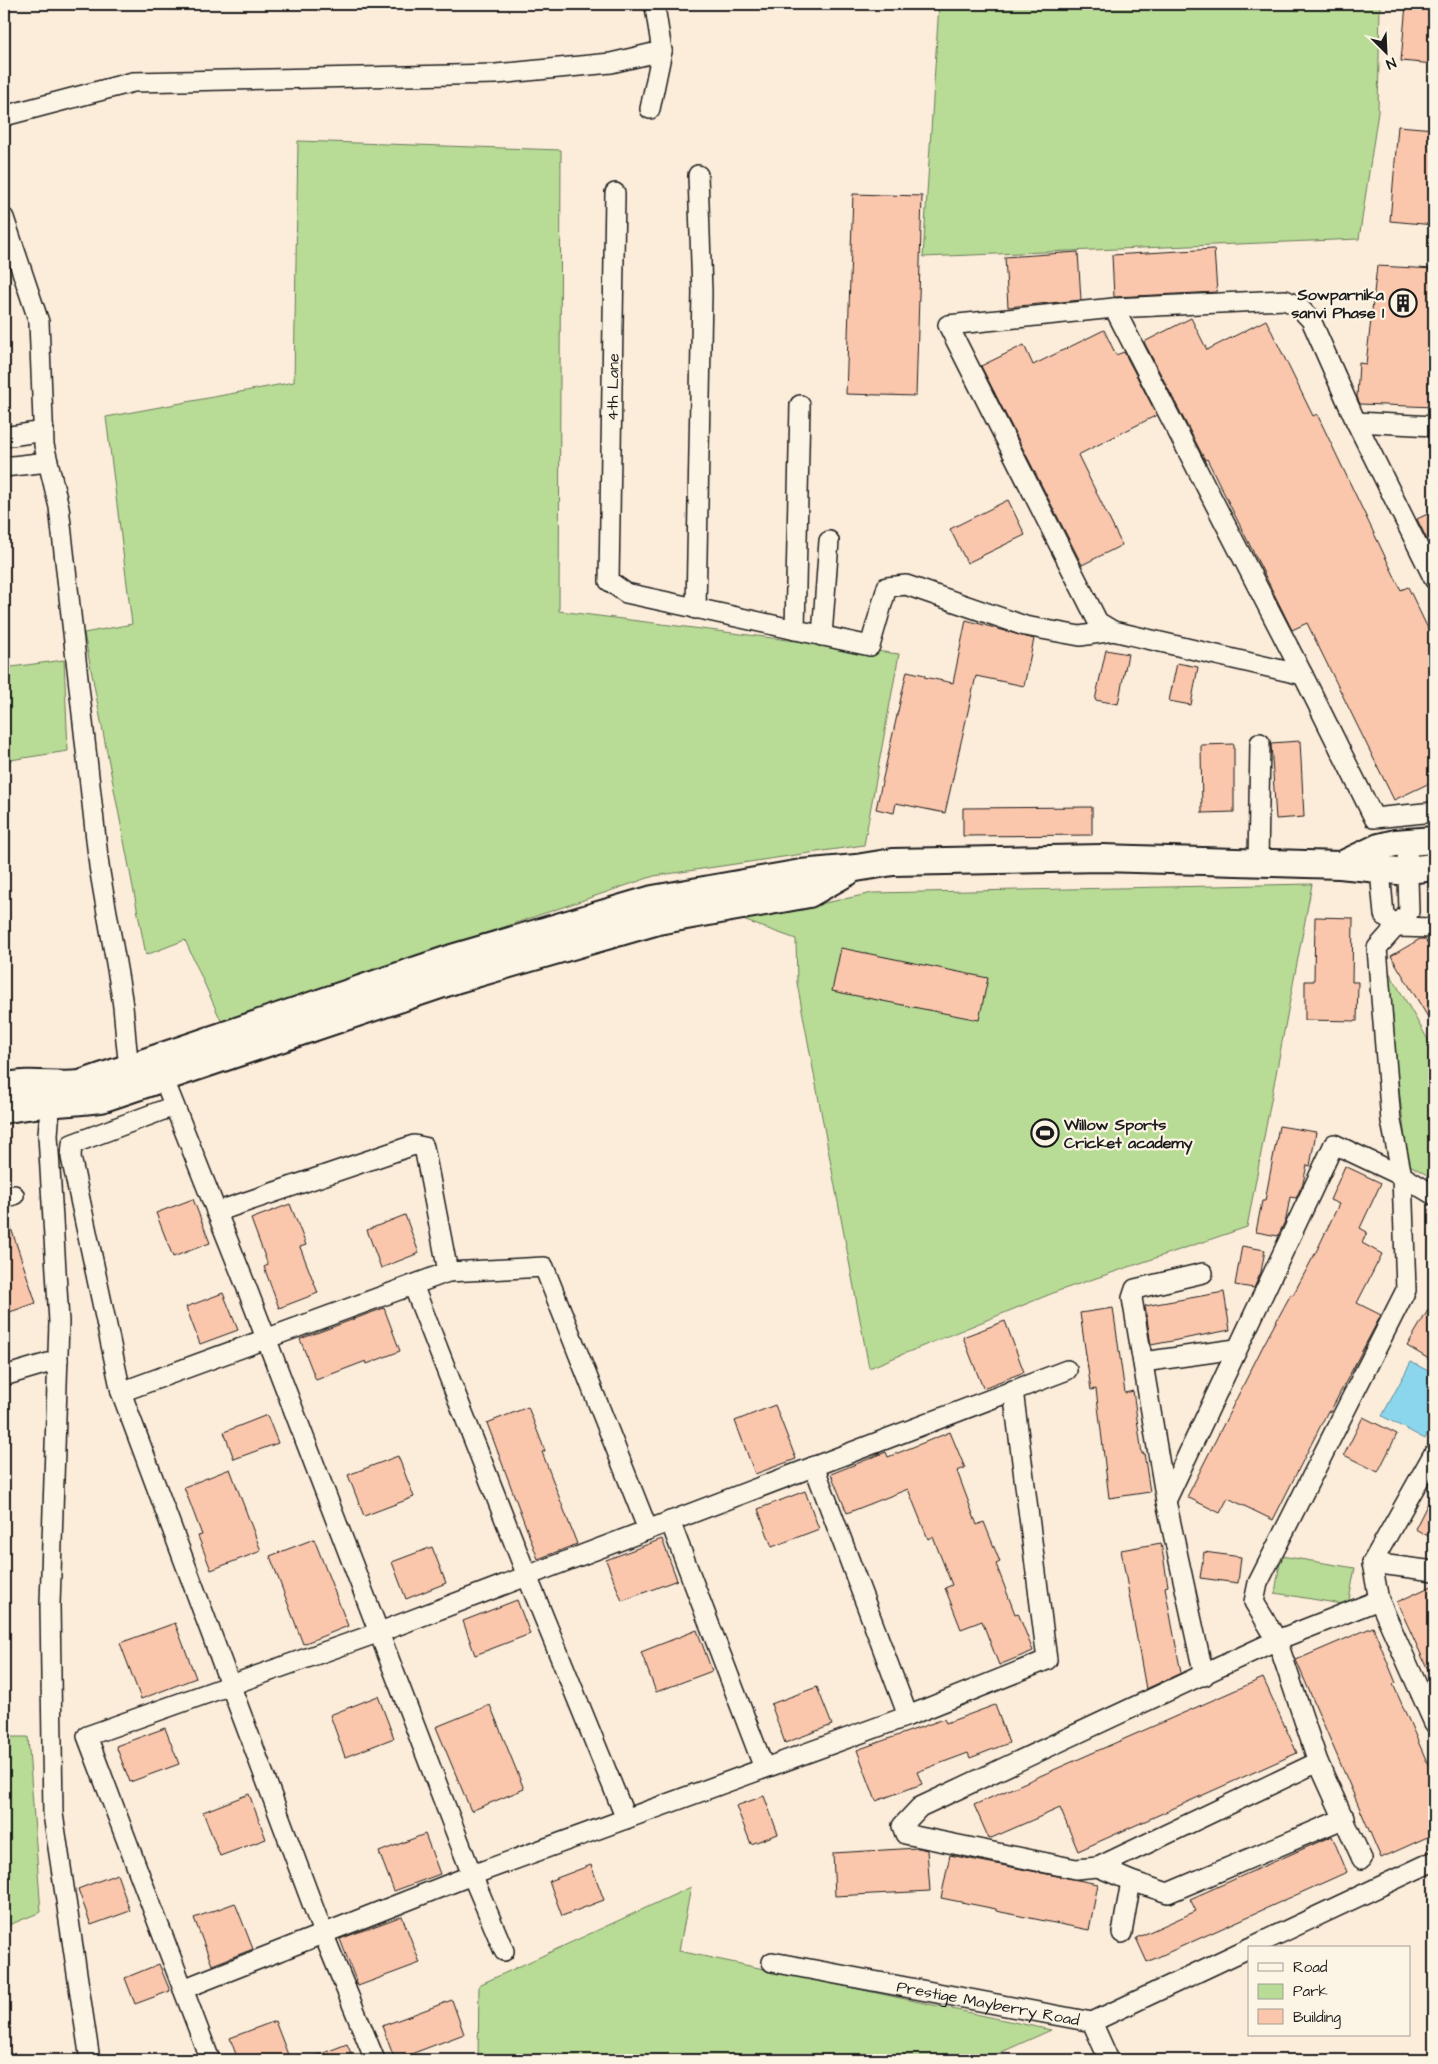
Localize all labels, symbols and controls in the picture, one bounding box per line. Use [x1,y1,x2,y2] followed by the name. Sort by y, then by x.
[1360,28,1410,78] north arrow
[1383,52,1399,74] text: N
[1291,284,1385,324] place label: Sowparnika sanvi Phase 1
[1388,288,1418,318] building icon: Sowparnika sanvi Phase 1
[601,353,625,421] street label: 4th Lane
[1063,1114,1193,1155] place label: Willow Sports Cricket academy
[1030,1118,1060,1148] sports icon: Willow Sports Cricket academy
[1248,1946,1410,2036] legend
[1293,1957,1328,1978] text: Road
[895,1976,1081,2031] street label: Prestige Mayberry Road
[1293,1981,1328,2002] text: Park
[1293,2007,1341,2029] text: Building

